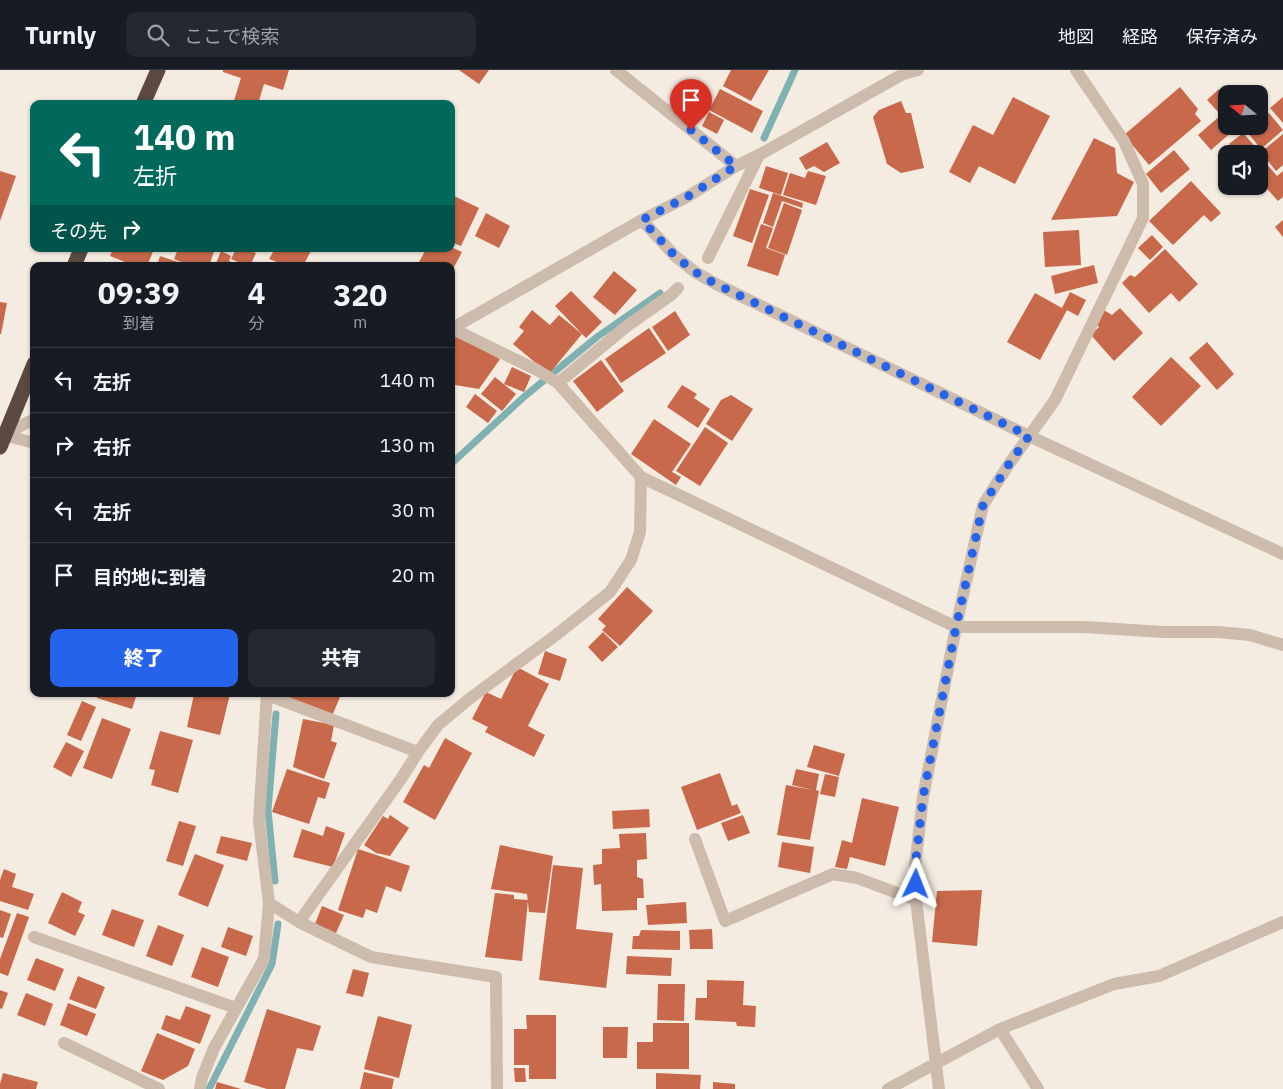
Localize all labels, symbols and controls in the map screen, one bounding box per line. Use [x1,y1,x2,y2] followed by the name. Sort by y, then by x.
[126,12,476,57] search box
[25,19,96,51] text: Turnly
[144,21,172,49] icon: search
[184,24,279,48] text: ここで検索
[1058,25,1094,48] text: 地図
[1122,25,1158,48] text: 経路
[1186,25,1258,48] text: 保存済み
[670,79,712,130] pin
[1218,85,1268,135] north arrow
[1218,85,1268,195] map controls
[677,86,705,114] icon: arrive
[133,114,236,160] text: 140 m
[50,120,115,185] icon: left
[1218,145,1268,195] button: sound
[133,161,177,190] text: 左折
[117,215,145,243] icon: right
[50,219,107,243] text: その先
[98,273,180,312] text: 09:39
[247,273,265,312] text: 4
[333,275,387,314] text: 320
[353,312,367,332] text: m
[123,313,155,333] text: 到着
[248,313,264,333] text: 分
[50,366,78,394] icon: left
[380,368,435,392] text: 140 m
[93,370,131,394] text: 左折
[50,431,78,459] icon: right
[380,433,435,457] text: 130 m
[93,435,131,459] text: 右折
[50,496,78,524] icon: left
[391,498,435,522] text: 30 m
[93,500,131,524] text: 左折
[50,561,78,589] icon: arrive
[391,563,435,587] text: 20 m
[93,565,207,589] text: 目的地に到着
[50,629,238,687] button: 終了
[248,629,435,687] button: 共有
[889,857,941,909] position arrow

